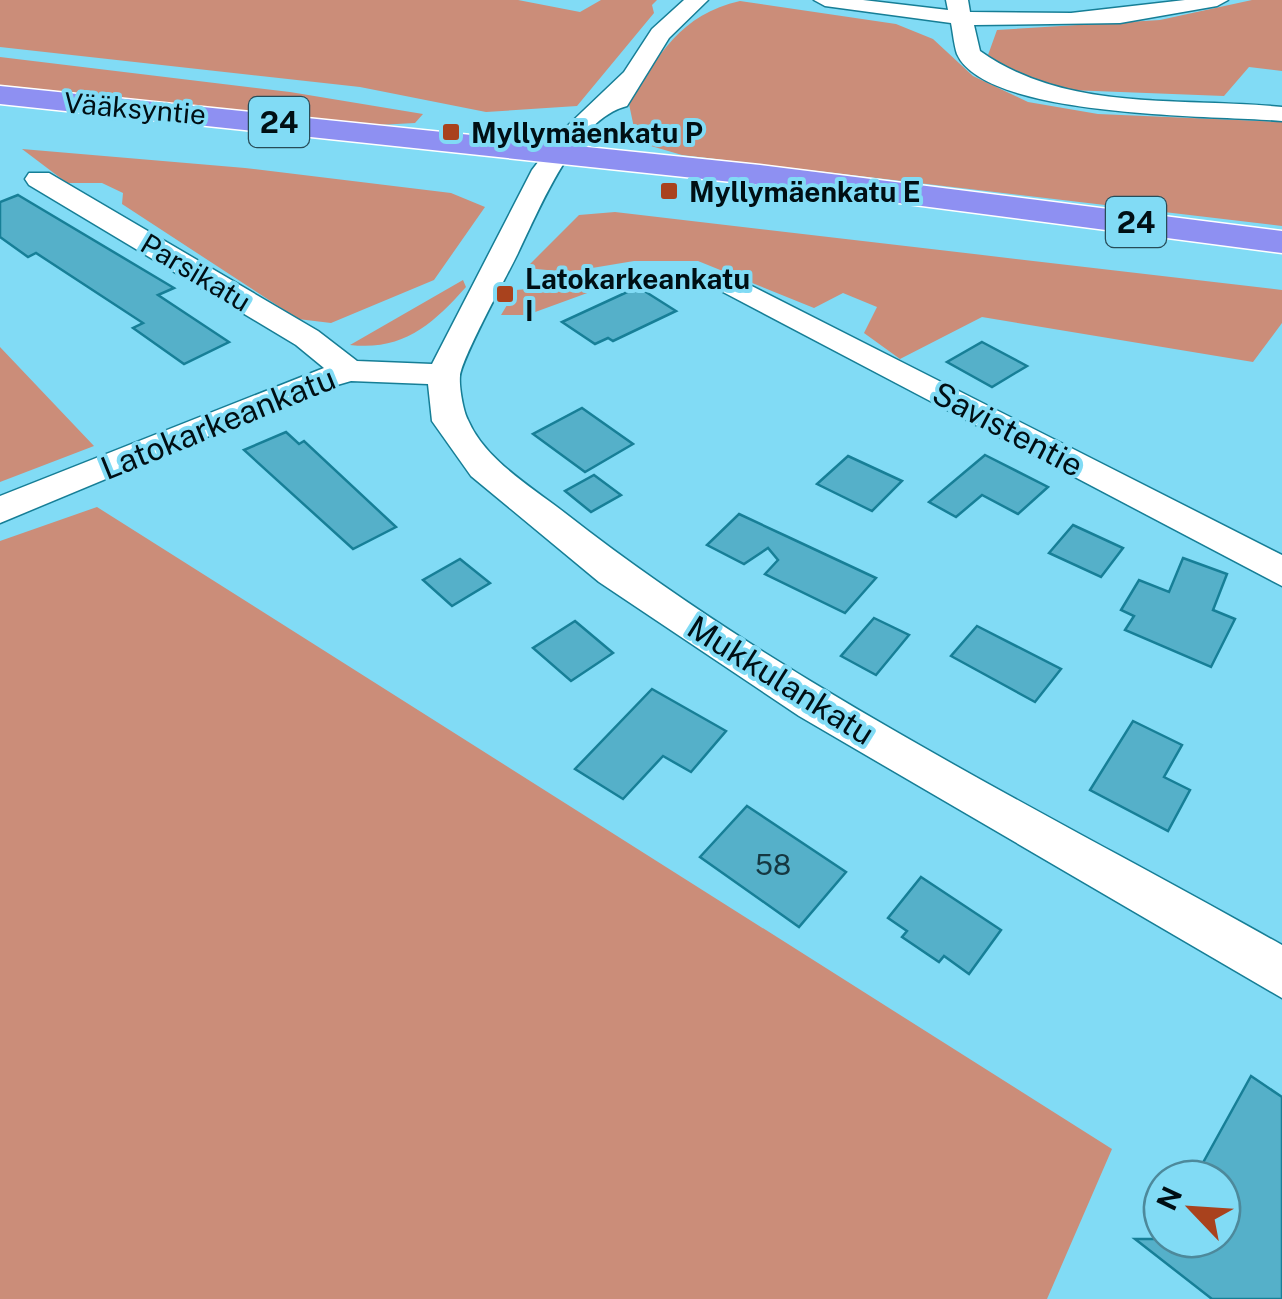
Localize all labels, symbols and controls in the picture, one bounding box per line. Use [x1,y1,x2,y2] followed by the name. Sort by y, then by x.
[63,85,207,131] street label: Vääksyntie
[249,97,309,147] road number: 24
[471,116,703,149] place label: Myllymäenkatu P
[440,121,462,143] marker: Myllymäenkatu P
[689,175,920,208] place label: Myllymäenkatu E
[658,180,680,202] marker: Myllymäenkatu E
[1106,197,1166,247] road number: 24
[135,226,257,318] street label: Parsikatu
[525,262,750,327] place label: Latokarkeankatu I
[494,283,516,305] marker: Latokarkeankatu I
[95,359,341,487] street label: Latokarkeankatu
[927,374,1089,484] street label: Savistentie
[681,608,881,752] street label: Mukkulankatu
[755,848,791,881] house number: 58
[1142,1159,1242,1259] north arrow
[1149,1181,1188,1215] text: N

